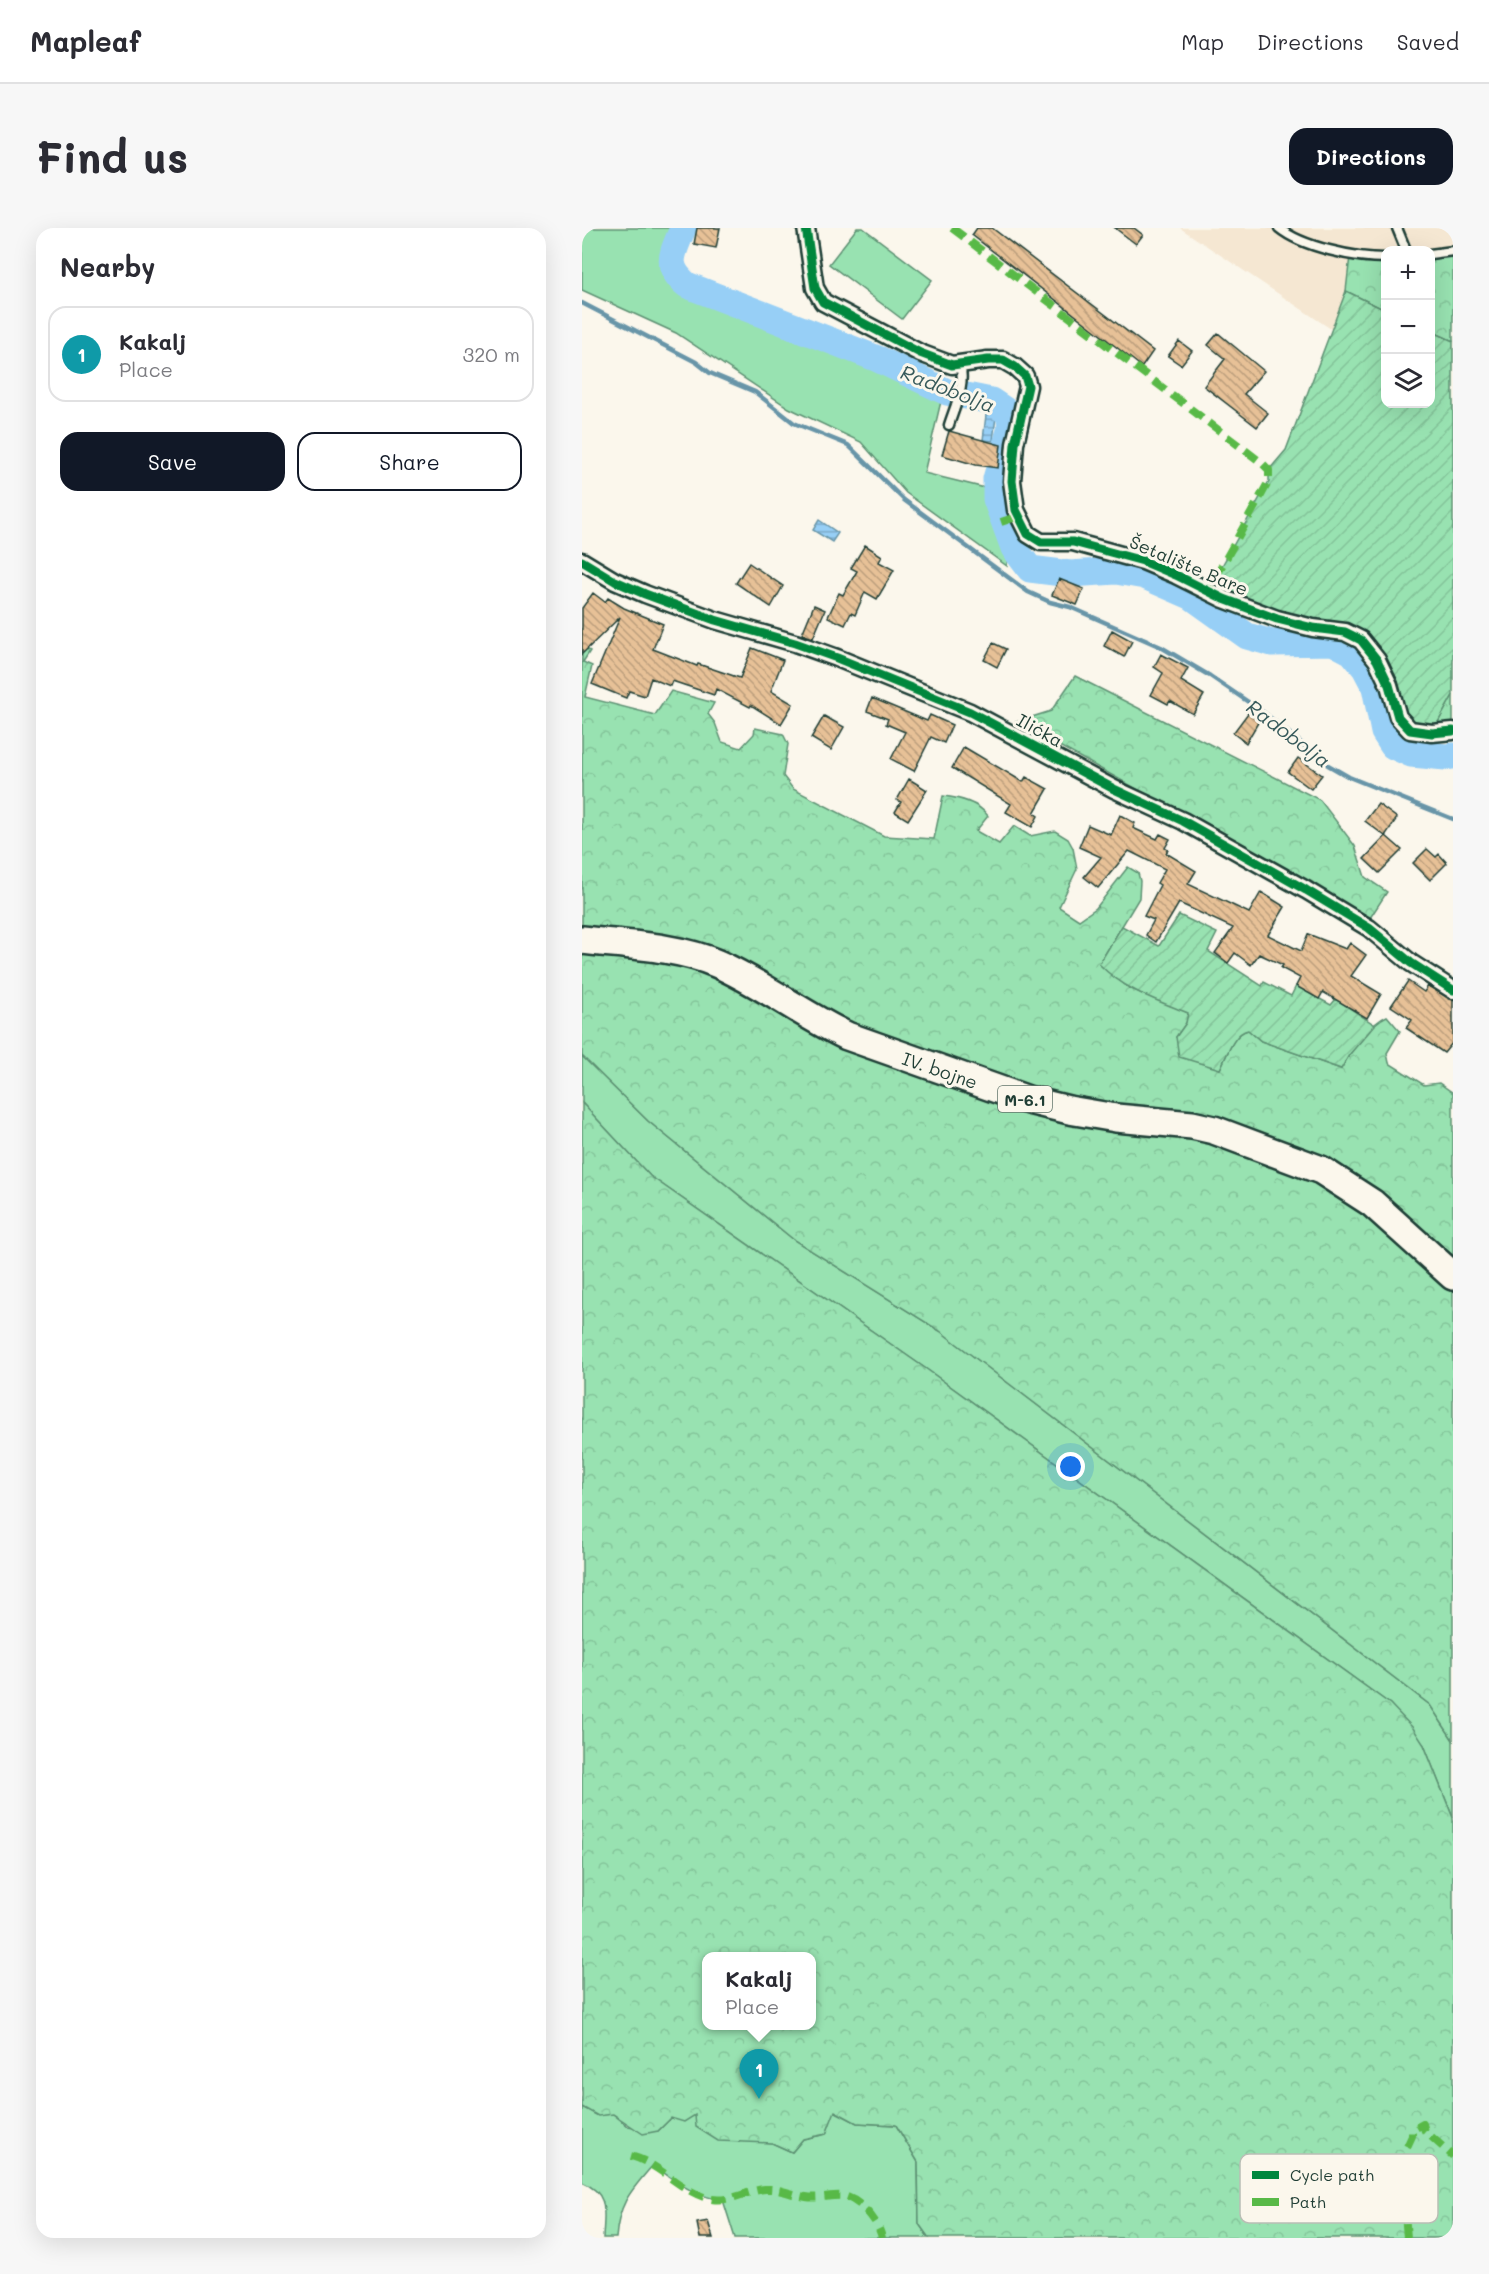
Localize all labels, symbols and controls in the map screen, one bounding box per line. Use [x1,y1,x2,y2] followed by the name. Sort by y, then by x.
[30,23,141,59] text: Mapleaf
[1181,28,1224,55] text: Map
[1257,28,1364,55] text: Directions
[1397,28,1459,55] text: Saved
[1289,128,1453,185] button: Directions
[36,129,188,184] text: Find us
[1381,246,1435,408] map controls
[1381,246,1435,300] button: +
[60,250,155,284] text: Nearby
[1381,300,1435,354] button: −
[119,327,187,356] text: Kakalj
[77,341,86,367] text: 1
[462,341,520,367] text: 320 m
[1381,354,1435,408] button: layers
[119,356,173,382] text: Place
[897,358,999,418] water label: Radobolja
[60,432,285,491] button: Save
[297,432,522,491] button: Share
[1126,529,1252,601] street label: Šetalište Bare
[1242,693,1336,773] water label: Radobolja
[1013,708,1067,752] street label: Ilićka
[899,1046,981,1094] street label: IV. bojne
[998,1086,1052,1112] road number: M-6.1
[1056,1452,1085,1481] your location
[702,1952,816,2030] popup
[725,1964,793,1993] text: Kakalj
[725,1993,779,2019] text: Place
[740,2050,778,2099] pin: 1
[1240,2154,1438,2223] legend
[1290,2164,1374,2185] text: Cycle path
[1290,2191,1326,2212] text: Path

